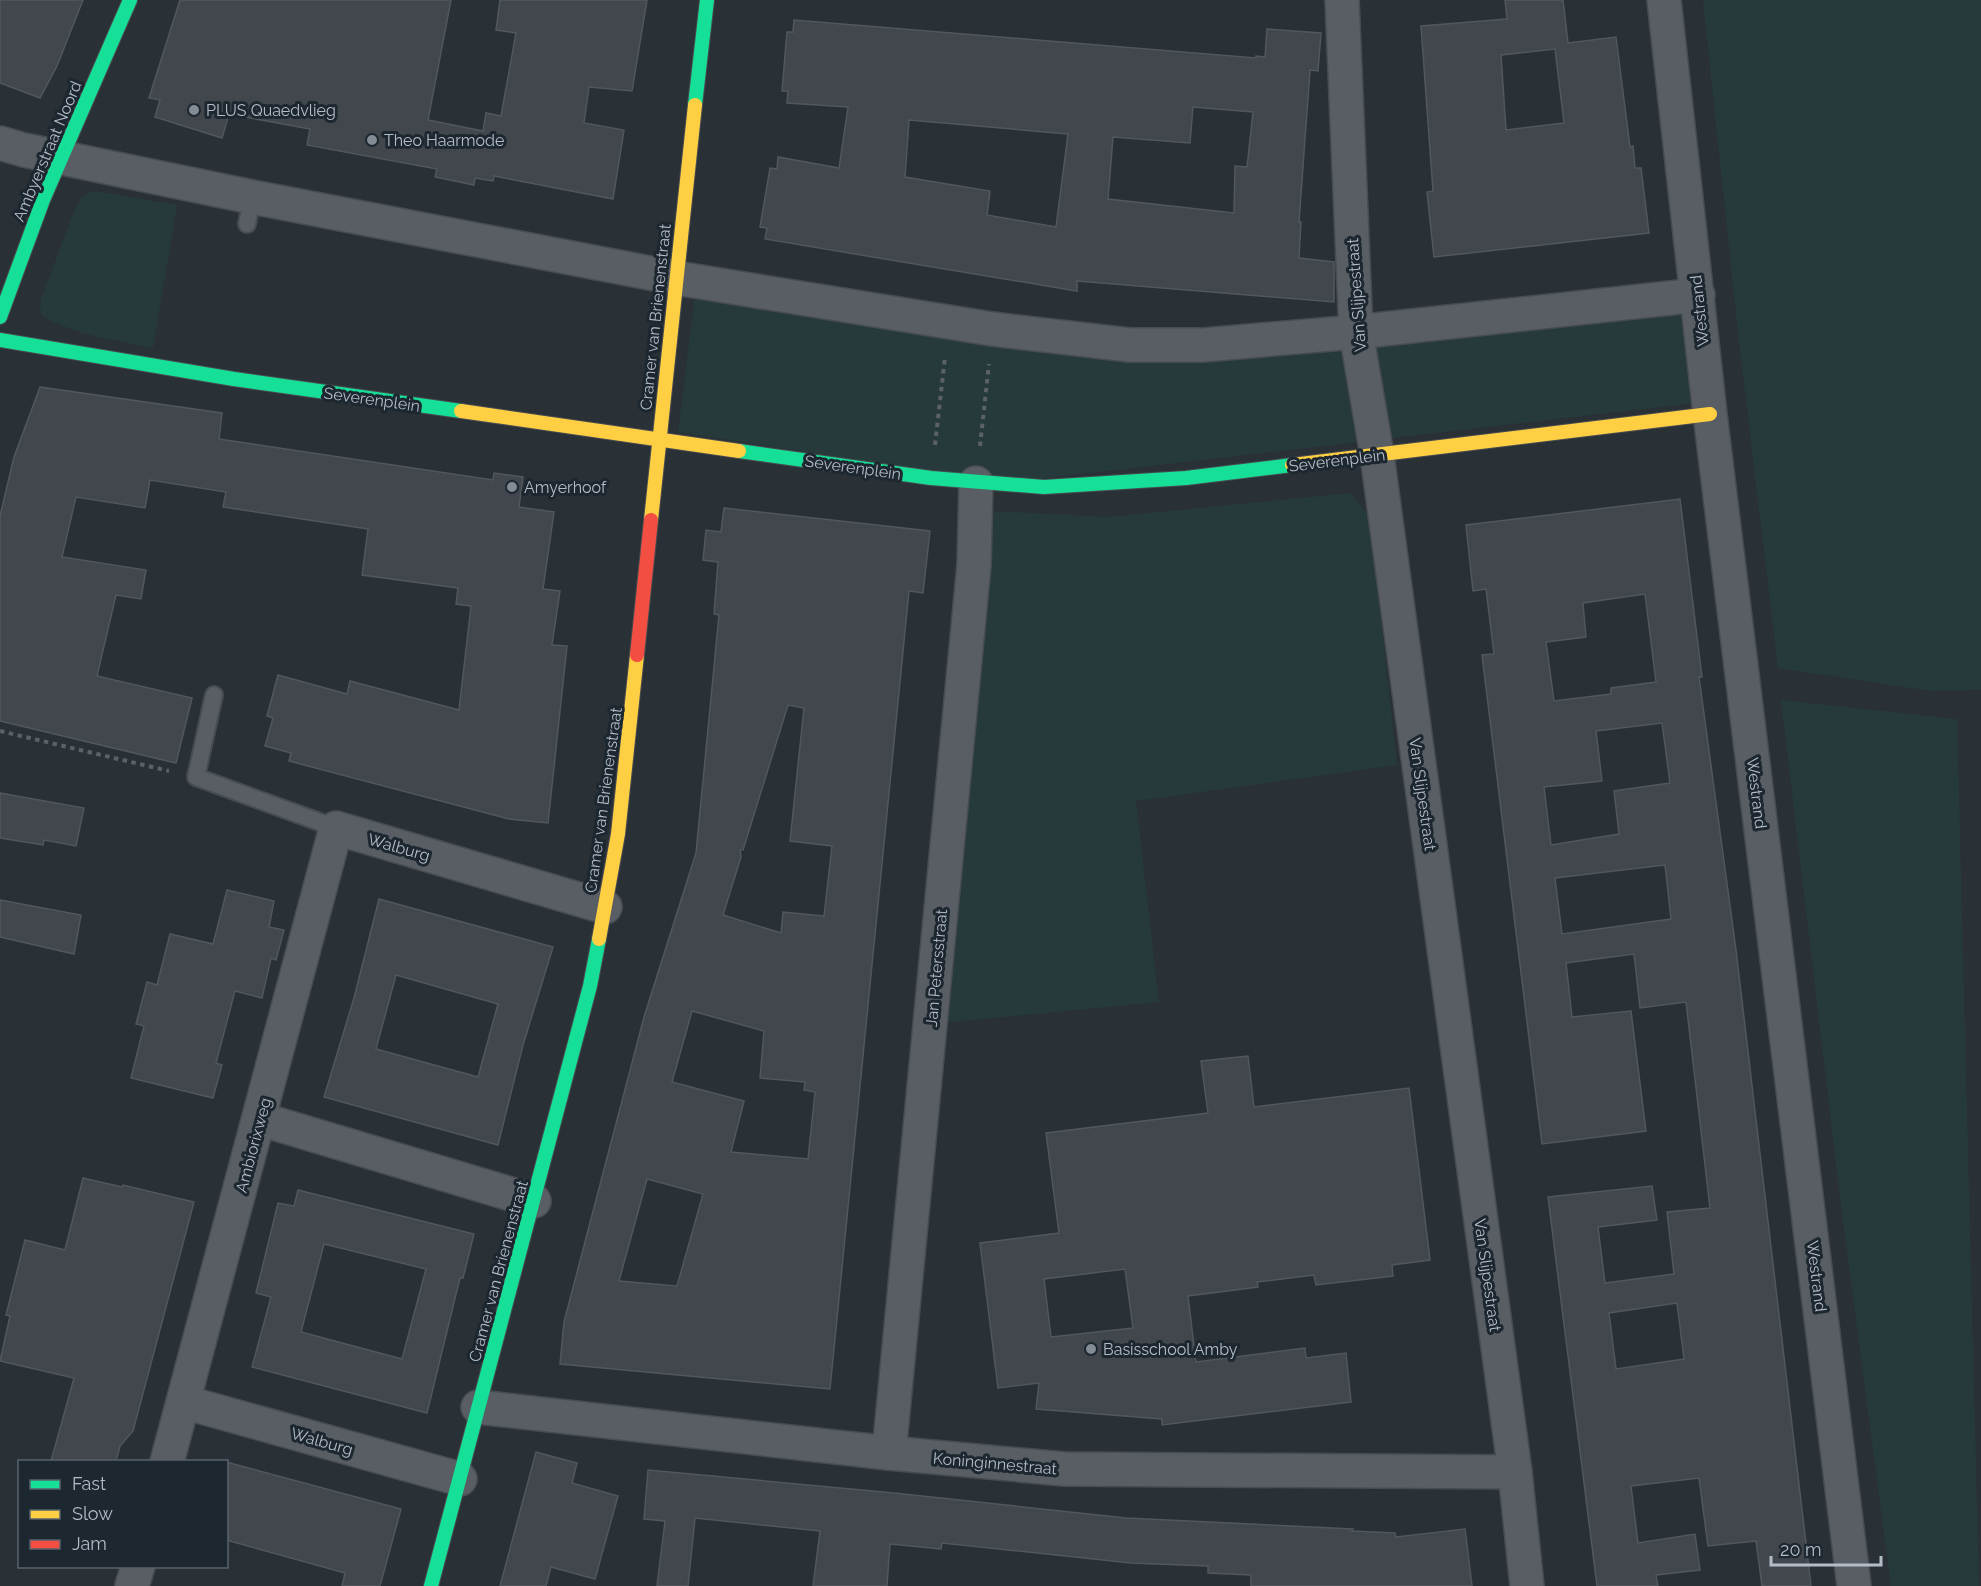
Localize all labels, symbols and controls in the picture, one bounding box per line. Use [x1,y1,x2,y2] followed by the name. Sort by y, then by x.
[9,78,86,224] street label: Ambyerstraat Noord
[206,101,336,120] place label: PLUS Quaedvlieg
[187,103,201,117] marker: PLUS Quaedvlieg
[384,131,504,150] place label: Theo Haarmode
[365,133,379,147] marker: Theo Haarmode
[636,222,675,411] street label: Cramer van Brienenstraat
[1343,237,1370,352] street label: Van Slijpestraat
[1686,274,1713,348] street label: Westrand
[323,383,421,416] street label: Severenplein
[1288,445,1386,476] street label: Severenplein
[804,451,902,484] street label: Severenplein
[524,478,607,497] place label: Amyerhoof
[505,480,519,494] marker: Amyerhoof
[581,705,626,894] street label: Cramer van Brienenstraat
[1405,736,1440,852] street label: Van Slijpestraat
[1743,756,1770,830] street label: Westrand
[366,830,432,865] street label: Walburg
[922,908,951,1028] street label: Jan Petersstraat
[232,1096,275,1195] street label: Ambiorixweg
[465,1178,532,1364] street label: Cramer van Brienenstraat
[1470,1217,1505,1333] street label: Van Slijpestraat
[1803,1239,1830,1313] street label: Westrand
[1103,1340,1238,1359] place label: Basisschool Amby
[1084,1342,1098,1356] marker: Basisschool Amby
[289,1424,355,1459] street label: Walburg
[932,1449,1058,1478] street label: Koninginnestraat
[18,1460,228,1568] legend
[72,1473,106,1494] text: Fast
[72,1503,113,1524] text: Slow
[1771,1529,1880,1567] scale bar
[72,1533,107,1554] text: Jam
[1780,1539,1822,1560] text: 20 m

